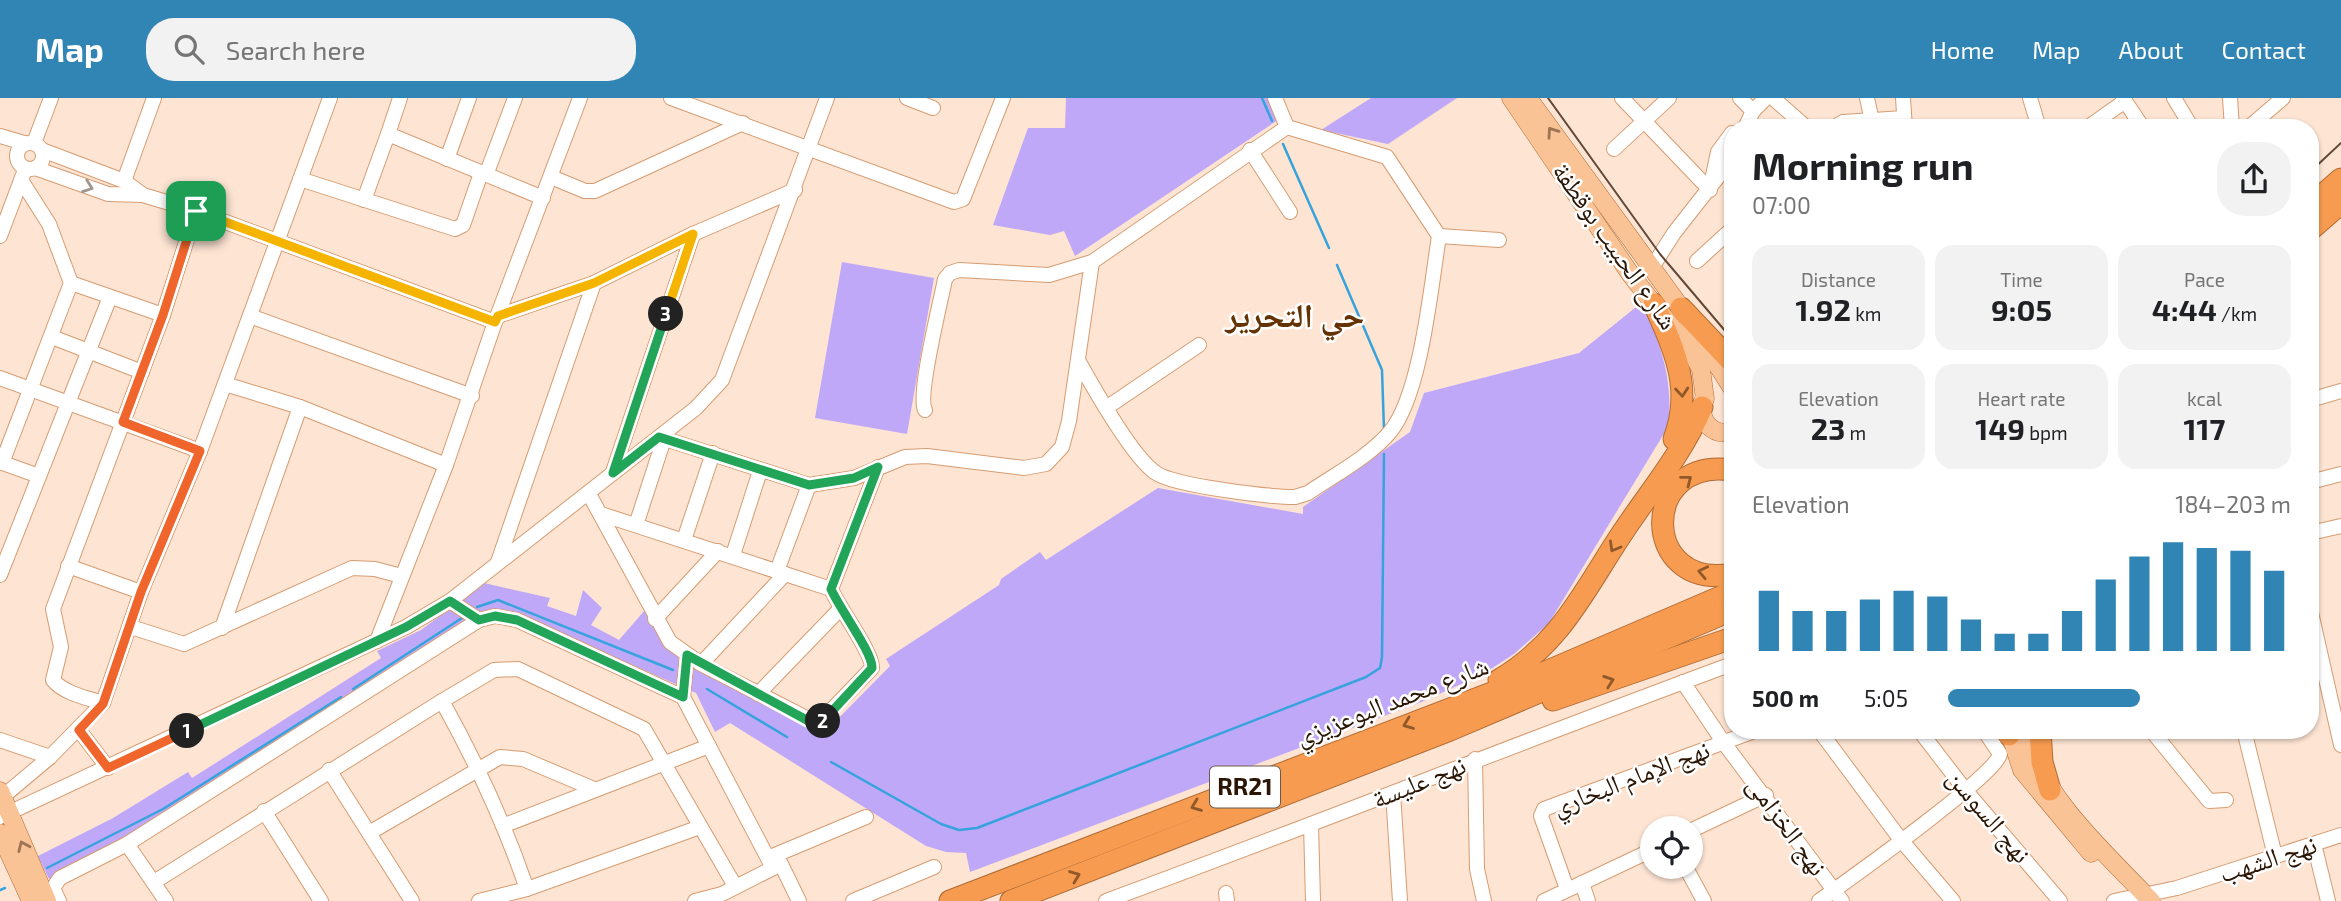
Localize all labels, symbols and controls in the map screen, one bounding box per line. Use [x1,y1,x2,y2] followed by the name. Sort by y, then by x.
[146,18,636,81] search box
[35,29,104,69] text: Map
[170,30,208,68] icon: search
[226,34,365,65] text: Search here
[1931,35,1994,64] text: Home
[2032,35,2080,64] text: Map
[2118,35,2184,64] text: About
[2222,35,2306,64] text: Contact
[1548,127,1560,140] one-way arrow
[1752,142,1973,188] text: Morning run
[2217,142,2291,216] button: share
[1545,156,1685,336] street label: شارع الحبيب بوقطفة
[82,179,94,193] one-way arrow
[166,181,226,241] pin
[1752,191,1811,219] text: 07:00
[177,192,215,230] icon: arrive
[1801,268,1876,291] text: Distance
[2000,268,2043,291] text: Time
[2184,268,2225,291] text: Pace
[1796,291,1851,327] text: 1.92
[1991,291,2052,327] text: 9:05
[2152,291,2217,327] text: 4:44
[1224,294,1364,341] district label: حي التحرير
[648,296,684,332] pin: 3
[660,302,671,325] text: 3
[1851,302,1881,325] text: km
[2217,302,2257,325] text: /km
[1674,387,1689,398] one-way arrow
[1798,387,1879,410] text: Elevation
[1978,387,2065,410] text: Heart rate
[2187,387,2222,410] text: kcal
[1811,410,1845,446] text: 23
[1975,410,2025,446] text: 149
[2184,410,2225,446] text: 117
[1845,421,1866,444] text: m
[2025,421,2068,444] text: bpm
[1679,475,1691,488] one-way arrow
[1752,490,1850,518] text: Elevation
[2175,490,2291,518] text: 184–203 m
[1609,540,1622,553] one-way arrow
[1697,566,1709,581] one-way arrow
[1291,649,1495,757] street label: شارع محمد البوعزيزي
[1602,675,1614,689] one-way arrow
[1752,684,1819,712] text: 500 m
[1864,684,1908,712] text: 5:05
[806,704,840,738] pin: 2
[817,709,828,732] text: 2
[170,714,204,748] pin: 1
[1402,716,1415,730] one-way arrow
[182,719,191,742] text: 1
[1547,732,1716,827] street label: نهج الإمام البخاري
[1367,748,1471,816] street label: نهج عليسة
[1939,762,2039,870] street label: نهج السوسن
[1210,766,1280,808] road number: RR21
[1739,769,1835,883] street label: نهج الخزامى
[1190,798,1202,812] one-way arrow
[1640,816,1703,879] map controls
[1640,816,1703,879] button: locate
[2215,827,2321,891] street label: نهج الشهب
[17,841,31,853] one-way arrow
[1068,871,1080,885] one-way arrow

